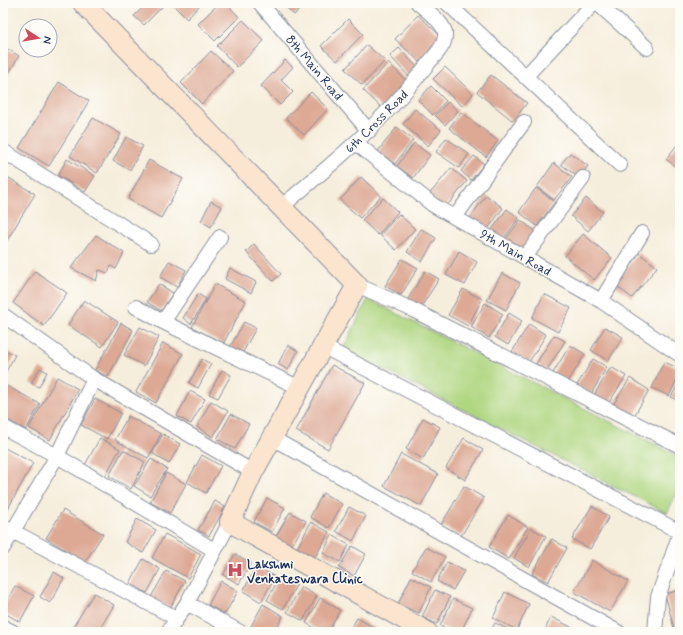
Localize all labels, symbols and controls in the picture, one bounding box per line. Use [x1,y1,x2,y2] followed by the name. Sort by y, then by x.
[18,18,58,58] north arrow
[282,32,346,104] street label: 8th Main Road
[39,35,54,45] text: N
[342,87,412,157] street label: 6th Cross Road
[477,226,554,281] street label: 9th Main Road
[247,556,363,588] place label: Lakshmi Venkateswara Clinic
[226,561,244,579] hospital icon: Lakshmi Venkateswara Clinic

